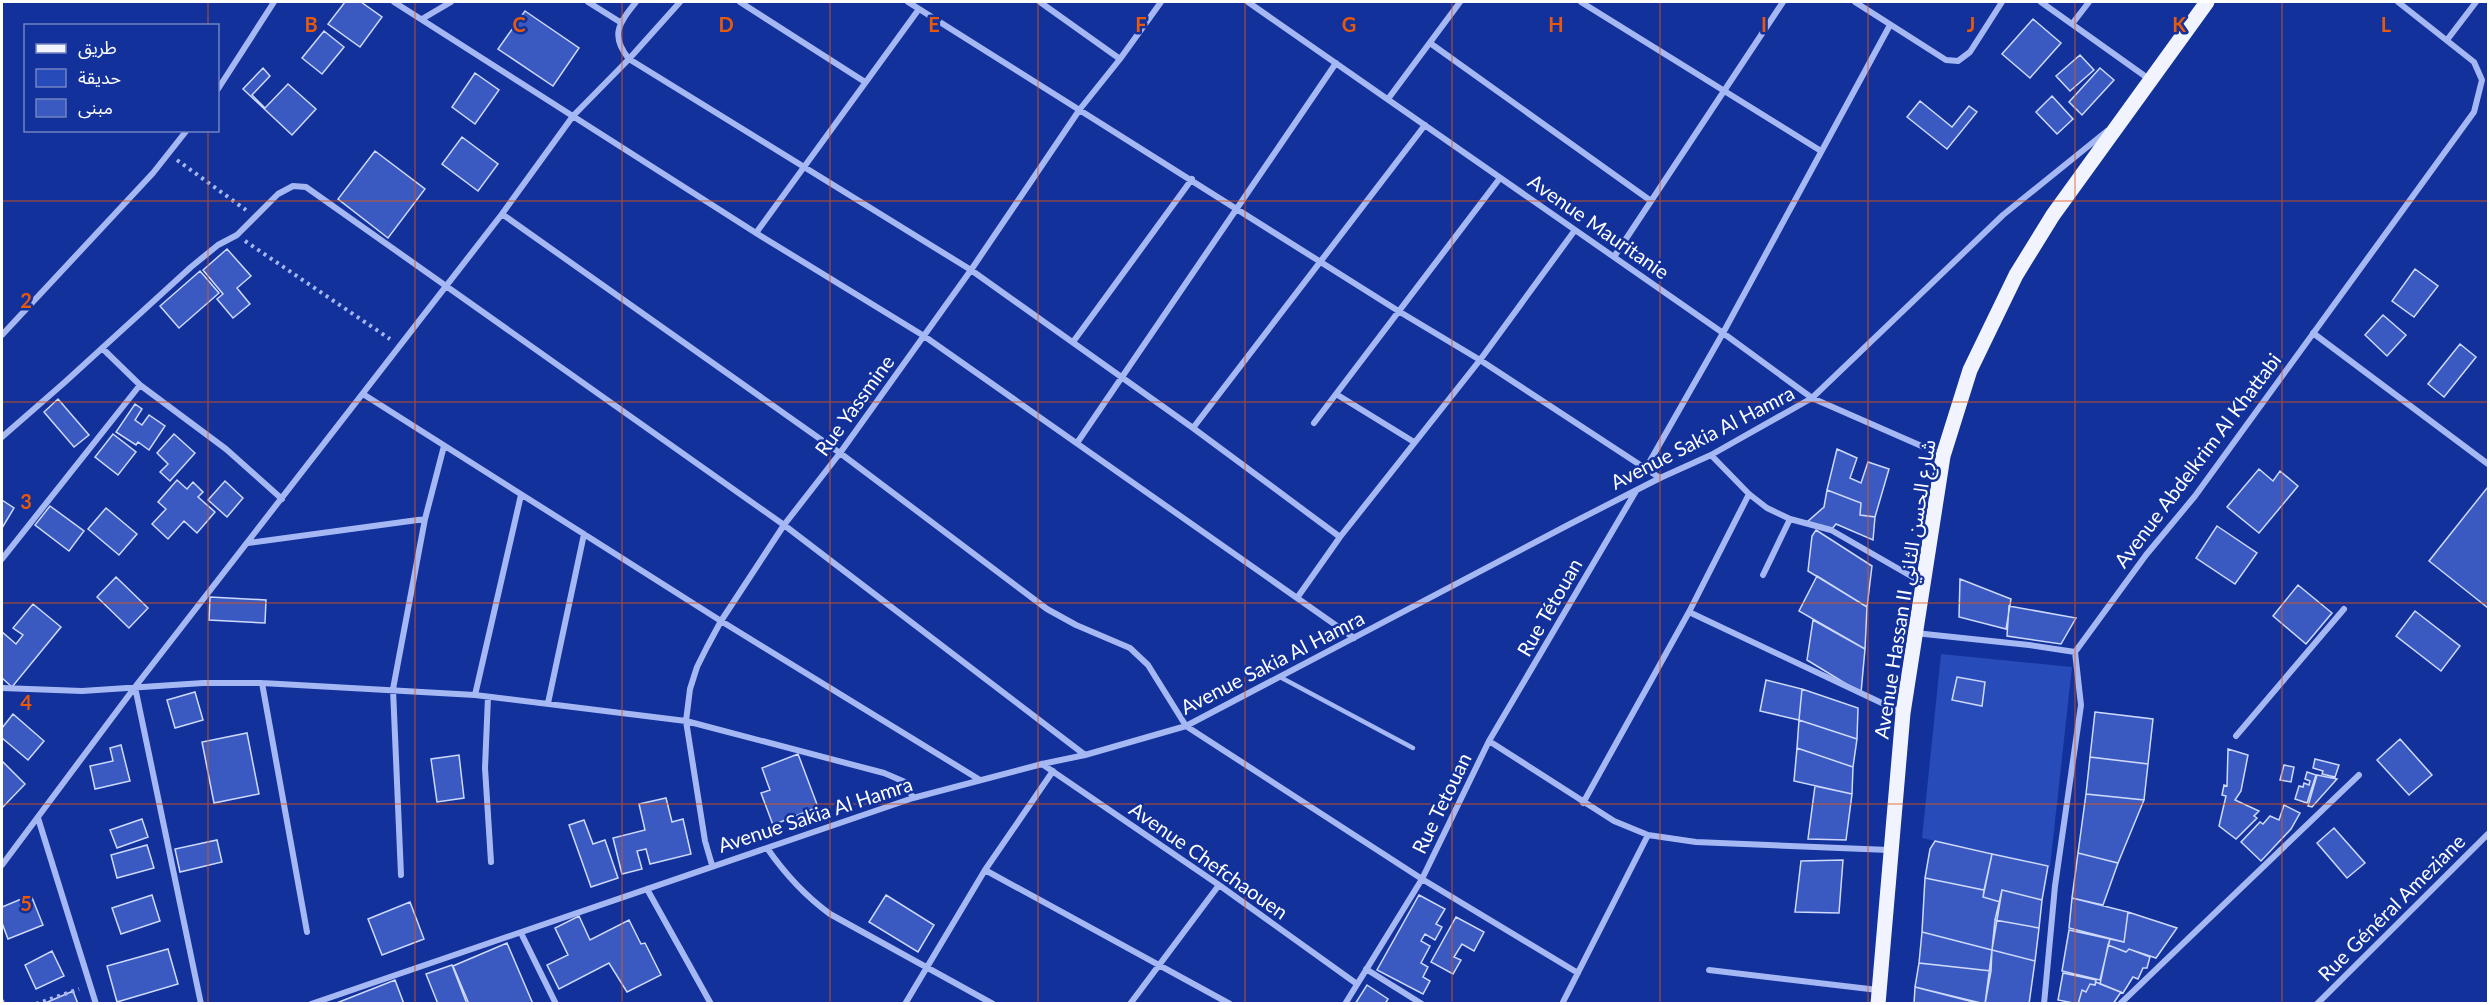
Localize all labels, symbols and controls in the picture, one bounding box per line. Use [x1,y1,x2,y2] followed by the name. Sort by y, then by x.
[304,12,318,36] text: B
[512,12,526,36] text: C
[718,12,734,36] text: D
[928,12,940,36] text: E
[1135,12,1147,36] text: F
[1342,12,1356,36] text: G
[1548,12,1564,36] text: H
[1761,12,1767,36] text: I
[1967,12,1975,36] text: J
[2172,12,2186,36] text: K
[2381,12,2392,36] text: L
[24,24,219,132] legend
[78,36,117,59] text: طريق
[78,66,121,88] text: حديقة
[78,96,113,119] text: مبنى
[1524,168,1674,284] street label: Avenue Mauritanie
[20,288,32,312] text: 2
[2109,348,2285,572] street label: Avenue Abdelkrim Al Khattabi
[809,350,899,460] street label: Rue Yassmine
[1606,380,1798,494] street label: Avenue Sakia Al Hamra
[1868,437,1944,741] street label: Avenue Hassan II شارع الحسن الثاني
[20,489,32,513] text: 3
[1511,554,1587,660] street label: Rue Tétouan
[1176,605,1368,719] street label: Avenue Sakia Al Hamra
[20,690,32,714] text: 4
[1406,749,1476,857] street label: Rue Tetouan
[715,771,915,857] street label: Avenue Sakia Al Hamra
[1125,796,1293,924] street label: Avenue Chefchaouen
[2313,829,2469,985] street label: Rue Général Ameziane
[20,891,32,915] text: 5

